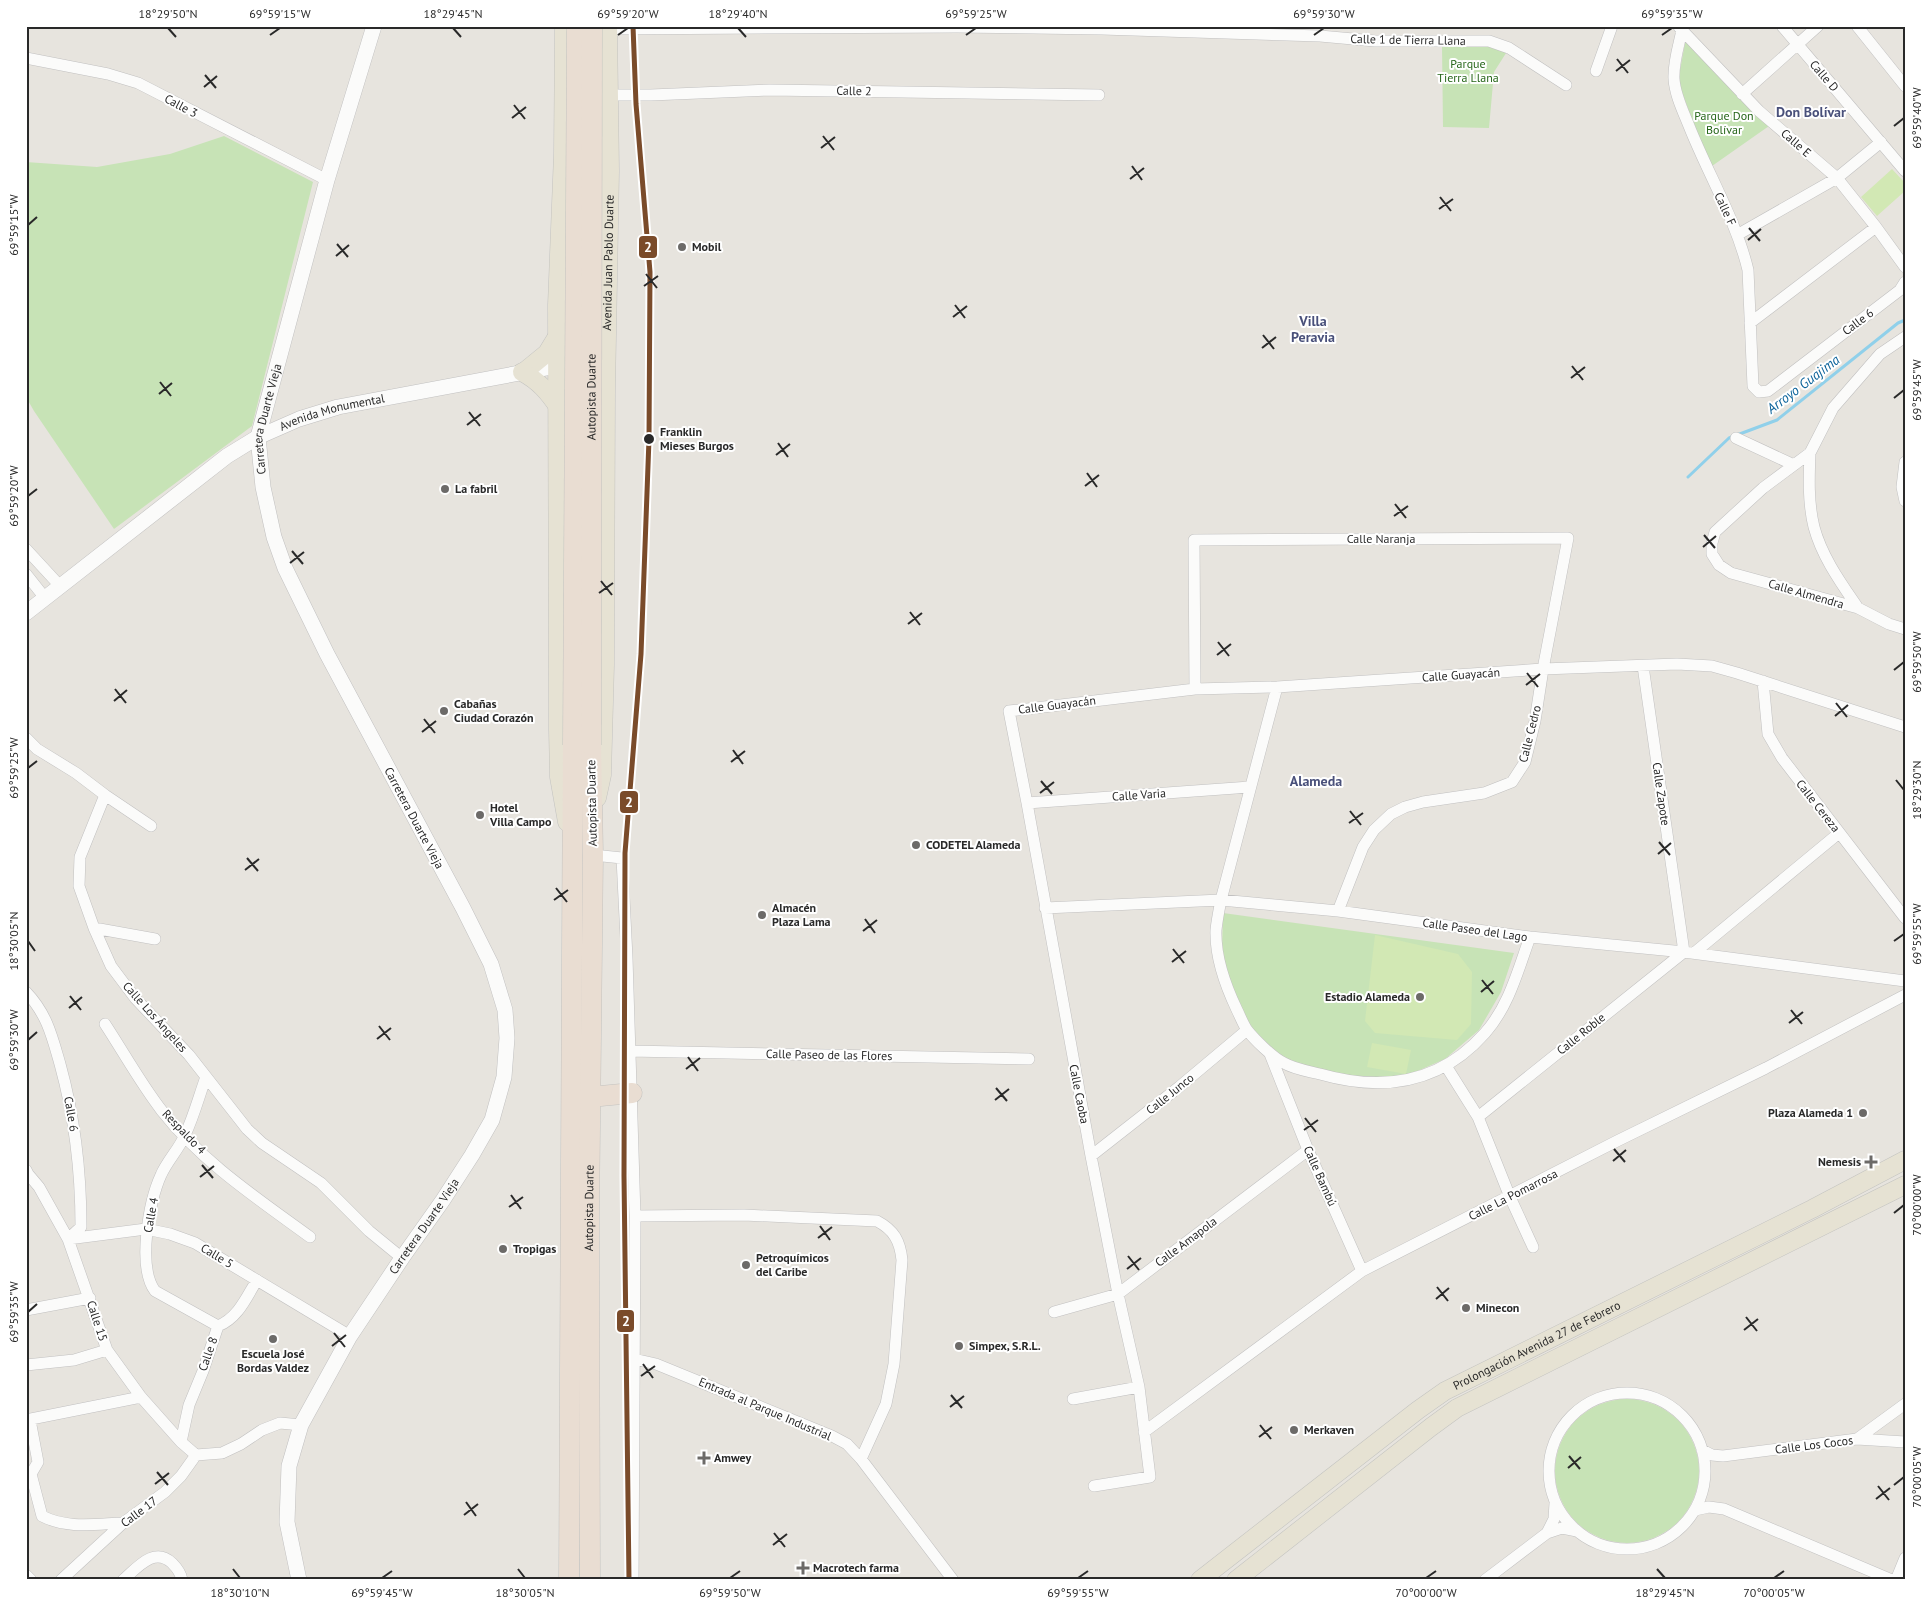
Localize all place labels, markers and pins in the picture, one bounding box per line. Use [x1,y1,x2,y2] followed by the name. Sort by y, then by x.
[692,239,722,254] place label: Mobil
[676,241,688,253] marker: Mobil
[660,424,734,453] place label: Franklin Mieses Burgos
[642,432,656,446] marker: Franklin Mieses Burgos
[455,481,498,496] place label: La fabril
[439,483,451,495] marker: La fabril
[454,696,533,725] place label: Cabañas Ciudad Corazón
[438,705,450,717] marker: Cabañas Ciudad Corazón
[489,800,552,829] place label: Hotel Villa Campo
[474,809,486,821] marker: Hotel Villa Campo
[926,837,1021,852] place label: CODETEL Alameda
[910,839,922,851] marker: CODETEL Alameda
[772,900,831,929] place label: Almacén Plaza Lama
[756,909,768,921] marker: Almacén Plaza Lama
[1325,989,1410,1004] place label: Estadio Alameda
[1414,991,1426,1003] marker: Estadio Alameda
[1768,1105,1853,1120] place label: Plaza Alameda 1
[1857,1107,1869,1119] marker: Plaza Alameda 1
[1818,1154,1861,1169] place label: Nemesis
[1865,1156,1877,1168] marker: Nemesis
[513,1241,556,1256] place label: Tropigas
[497,1243,509,1255] marker: Tropigas
[756,1250,829,1279] place label: Petroquímicos del Caribe
[740,1259,752,1271] marker: Petroquímicos del Caribe
[1476,1300,1519,1315] place label: Minecon
[1460,1302,1472,1314] marker: Minecon
[267,1333,279,1345] marker: Escuela José Bordas Valdez
[969,1338,1041,1353] place label: Simpex, S.R.L.
[953,1340,965,1352] marker: Simpex, S.R.L.
[237,1346,309,1375] place label: Escuela José Bordas Valdez
[1304,1422,1354,1437] place label: Merkaven
[1288,1424,1300,1436] marker: Merkaven
[714,1450,751,1465] place label: Amwey
[698,1452,710,1464] marker: Amwey
[813,1560,899,1575] place label: Macrotech farma
[797,1562,809,1574] marker: Macrotech farma

